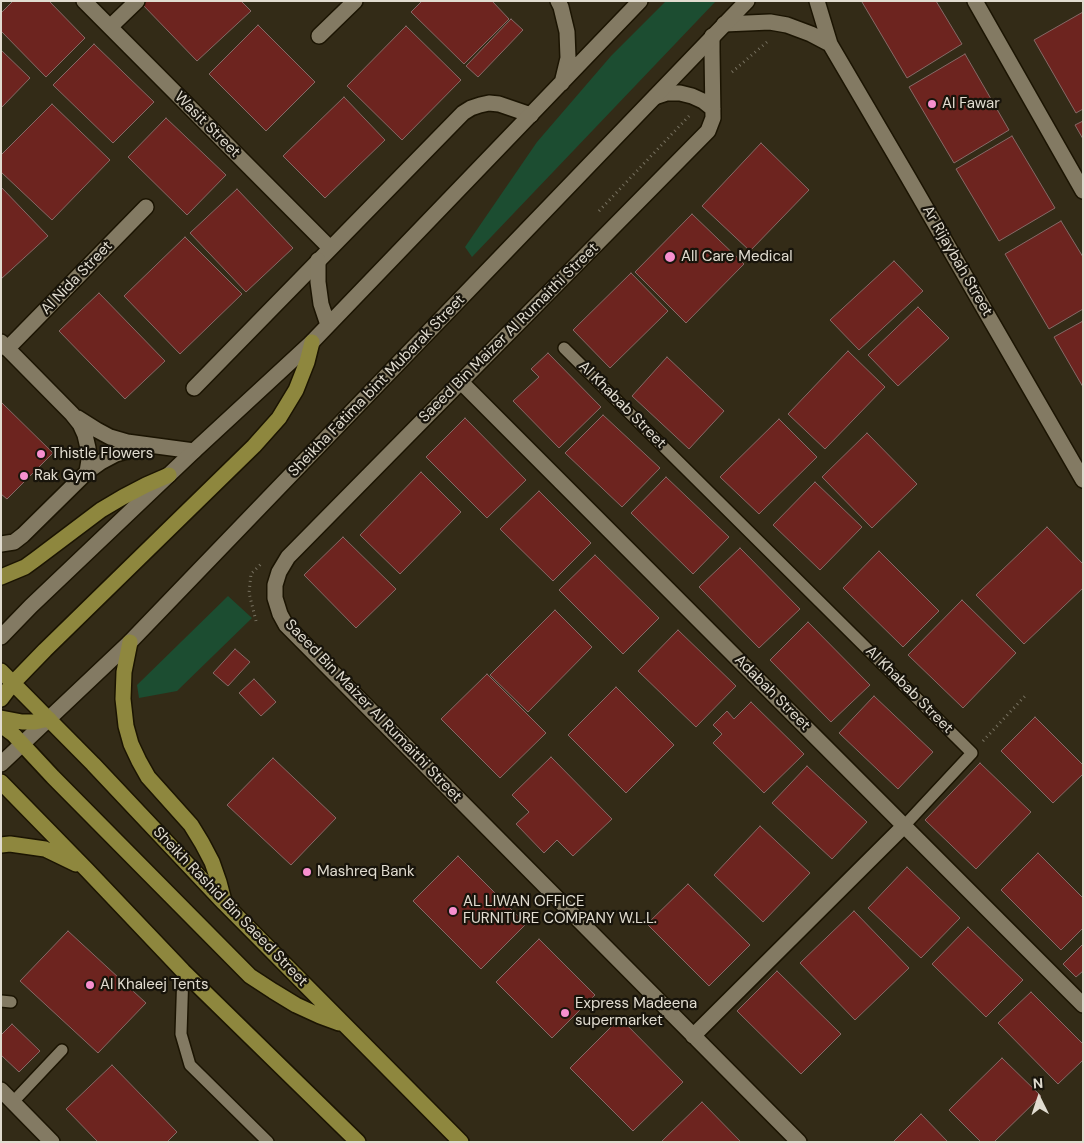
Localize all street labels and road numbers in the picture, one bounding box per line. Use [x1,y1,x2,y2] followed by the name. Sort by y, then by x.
[170,88,244,162] street label: Wasit Street
[918,203,996,319] street label: Ar Rijaybah Street
[37,237,117,319] street label: Al Nida Street
[416,240,602,426] street label: Saeed Bin Maizer Al Rumaithi Street
[285,291,469,481] street label: Sheikha Fatima bint Mubarak Street
[575,358,669,452] street label: Al Khabab Street
[281,616,465,806] street label: Saeed Bin Maizer Al Rumaithi Street
[862,643,956,737] street label: Al Khabab Street
[730,651,814,735] street label: Adabah Street
[149,824,311,990] street label: Sheikh Rashid Bin Saeed Street

